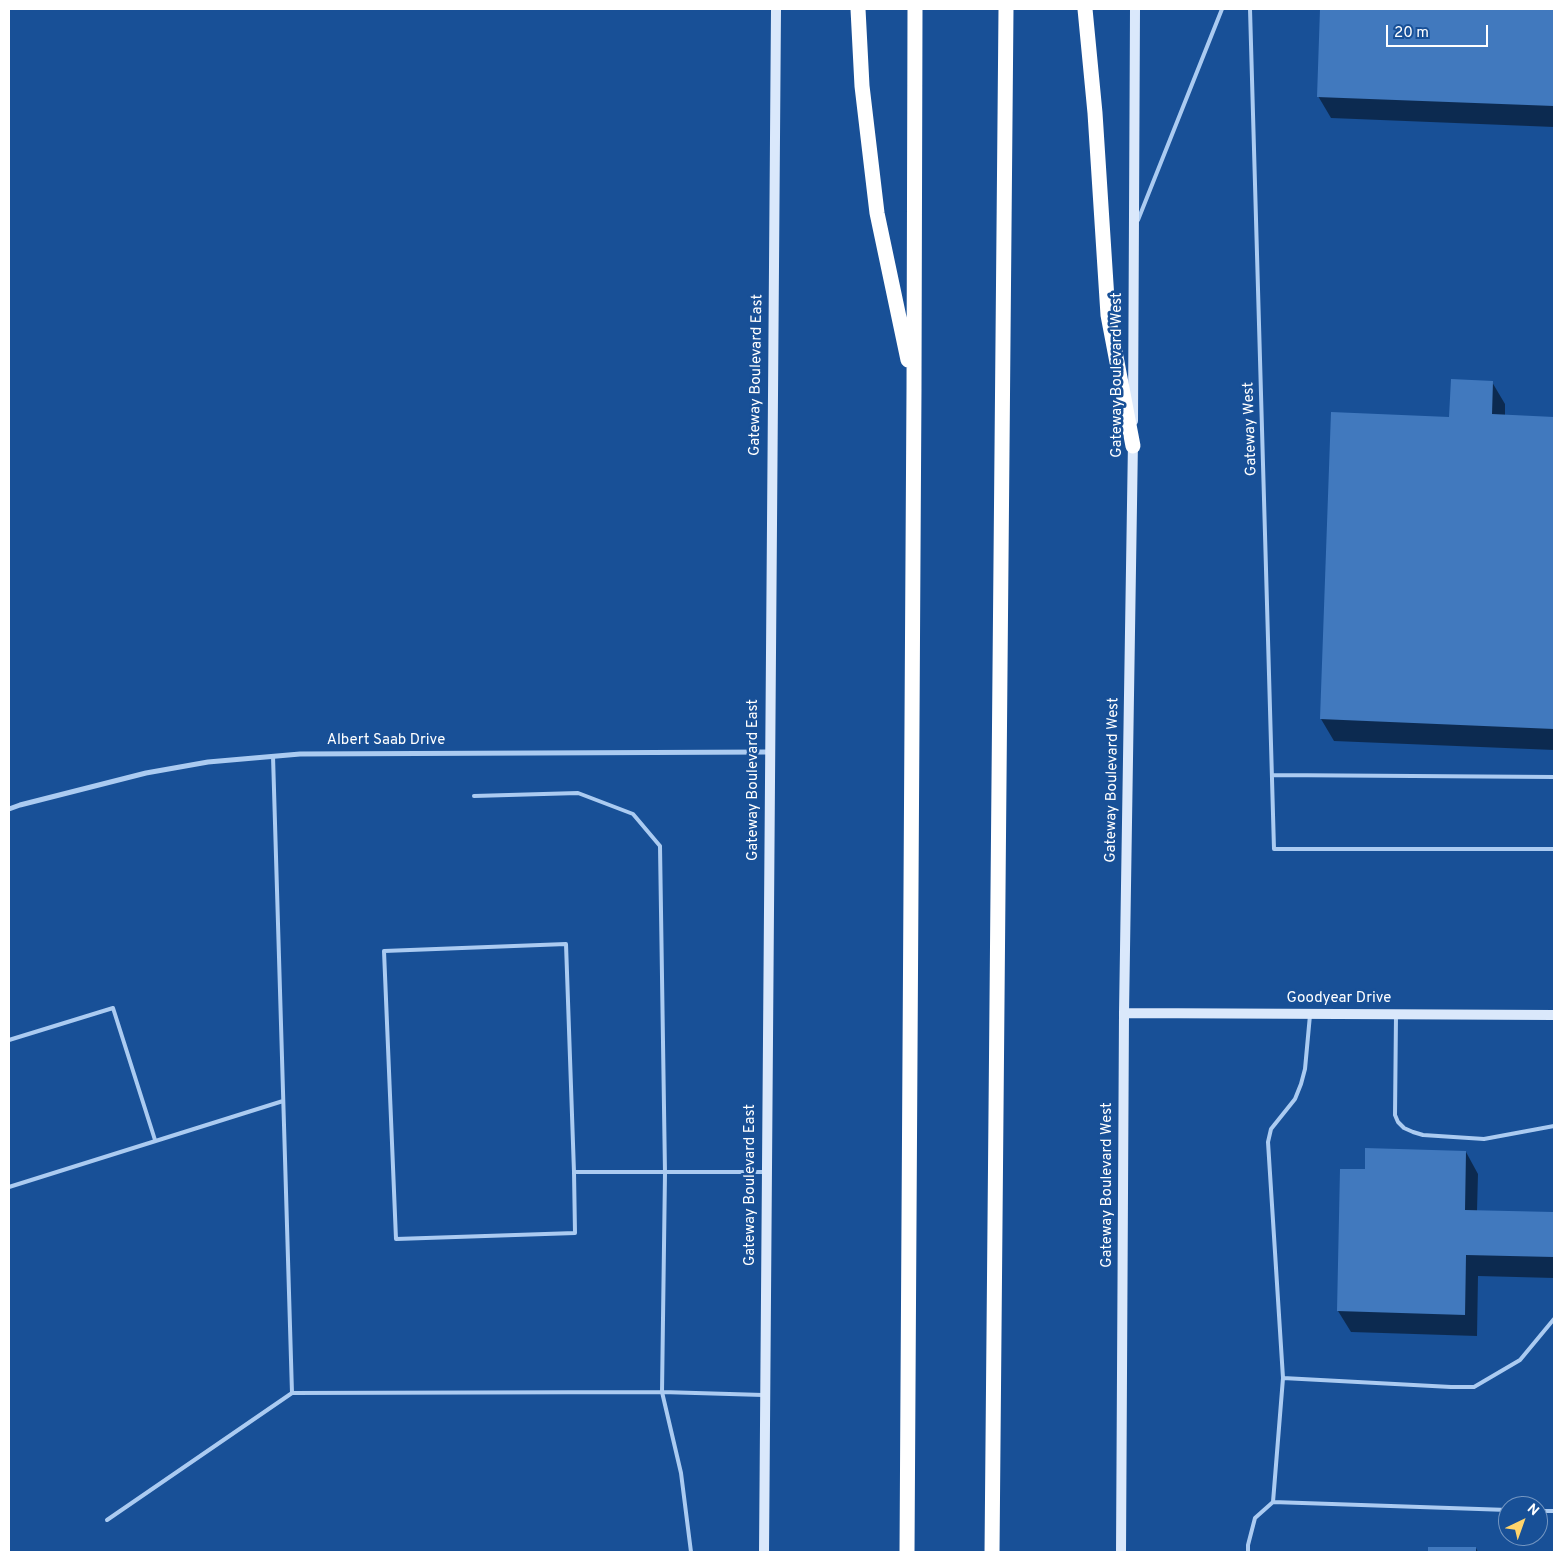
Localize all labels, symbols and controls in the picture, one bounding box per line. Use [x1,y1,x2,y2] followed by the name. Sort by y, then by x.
[1388,15,1490,47] scale bar
[1394,24,1429,43] text: 20 m
[1109,292,1127,458] street label: Gateway Boulevard West
[747,294,767,456] street label: Gateway Boulevard East
[1240,382,1262,476] street label: Gateway West
[1103,697,1123,863] street label: Gateway Boulevard West
[745,699,763,861] street label: Gateway Boulevard East
[327,732,445,750] street label: Albert Saab Drive
[1287,990,1391,1008] street label: Goodyear Drive
[1099,1102,1117,1268] street label: Gateway Boulevard West
[742,1104,760,1266] street label: Gateway Boulevard East
[1498,1496,1548,1546] north arrow
[1523,1501,1542,1520] text: N

